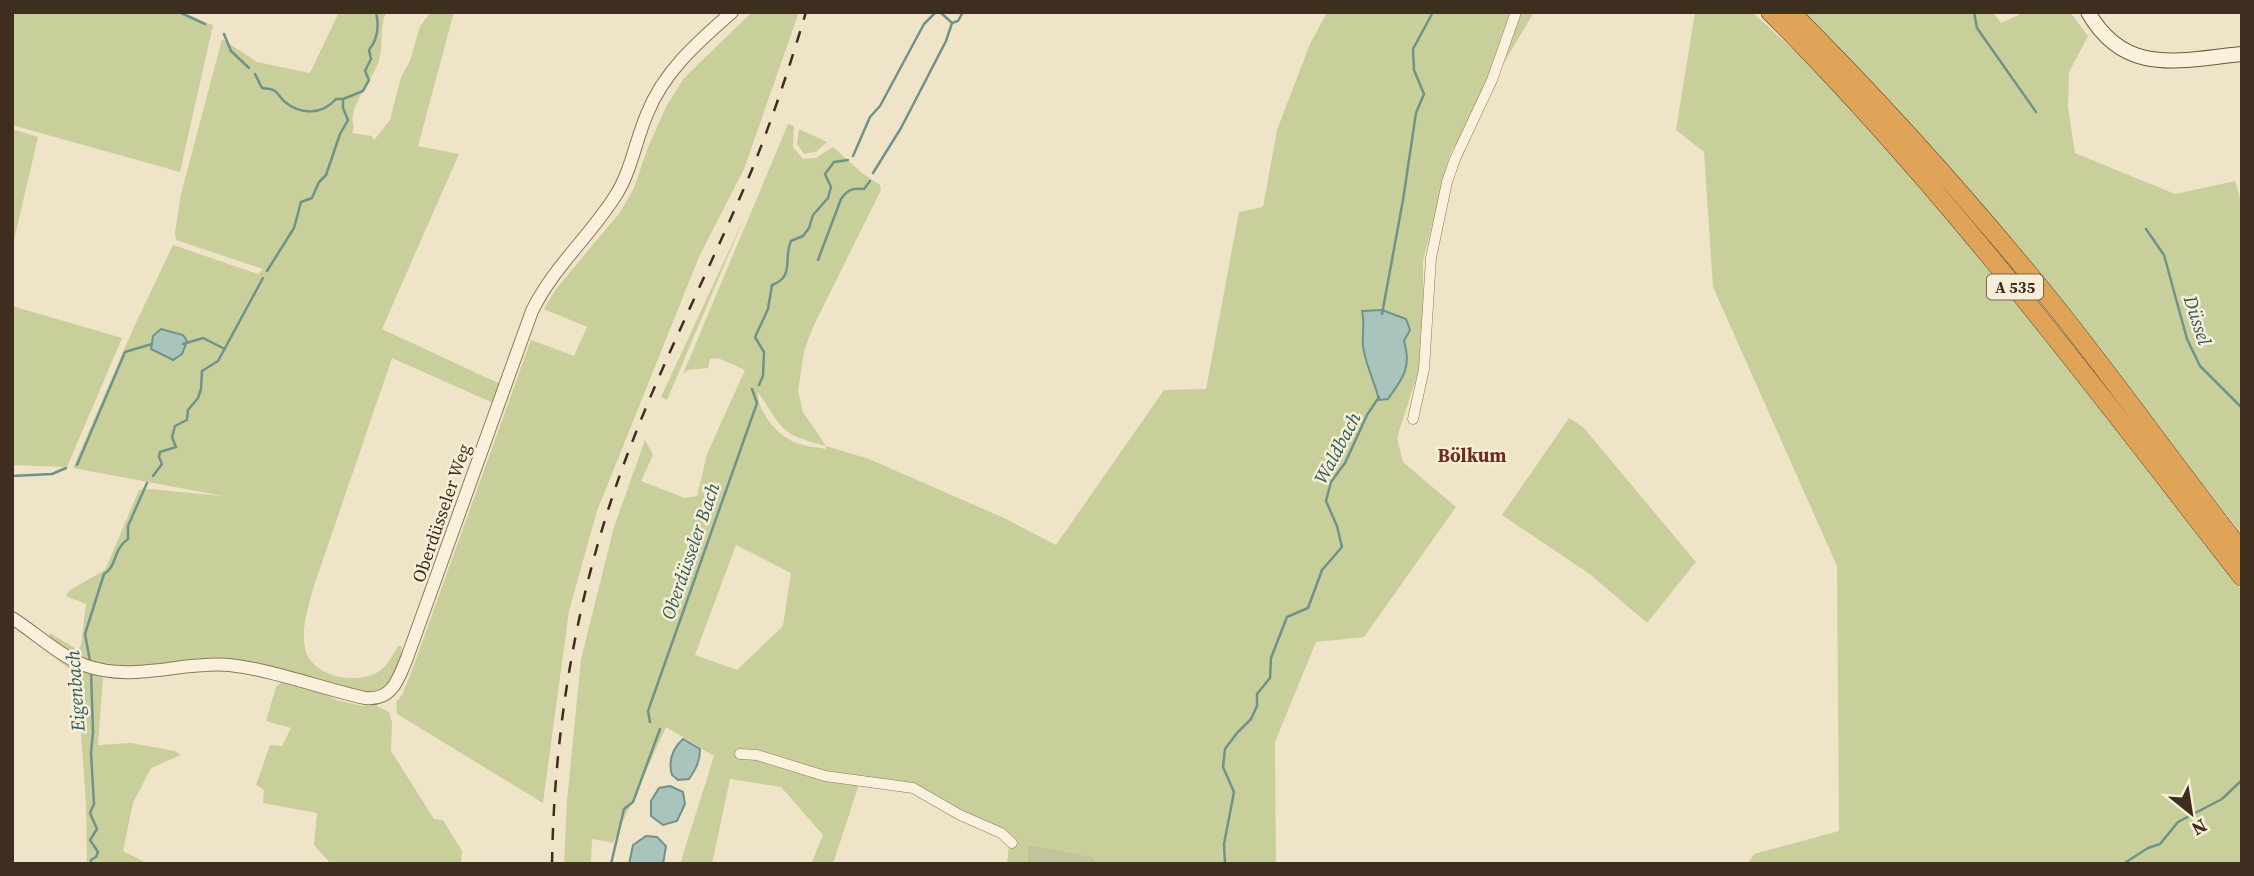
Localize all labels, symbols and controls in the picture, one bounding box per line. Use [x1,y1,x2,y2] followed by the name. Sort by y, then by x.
[1987,274,2043,300] road number: A 535
[2178,291,2218,349] water label: Düssel
[1307,407,1367,488] water label: Waldbach
[406,440,476,586] street label: Oberdüsseler Weg
[1437,442,1507,468] district label: Bölkum
[654,479,726,623] water label: Oberdüsseler Bach
[59,649,91,733] water label: Eigenbach
[2156,778,2226,848] north arrow
[2187,813,2212,843] text: N

